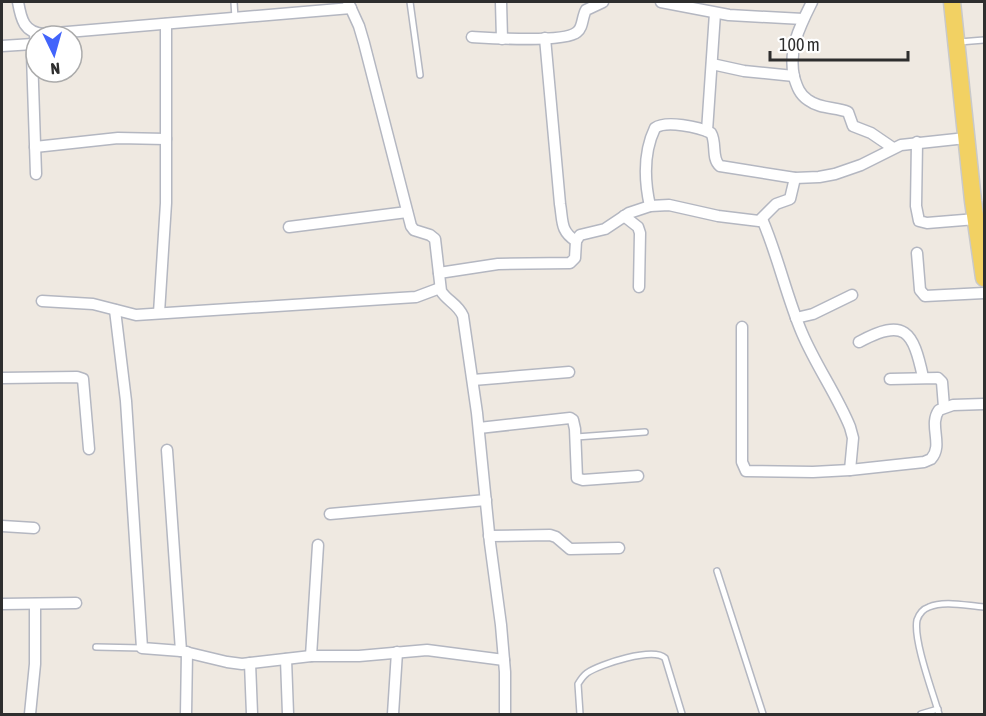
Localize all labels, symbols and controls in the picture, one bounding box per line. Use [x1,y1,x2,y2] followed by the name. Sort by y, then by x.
[24,24,84,84] north arrow
[770,24,908,62] scale bar
[779,34,820,55] text: 100 m
[50,60,61,78] text: N

